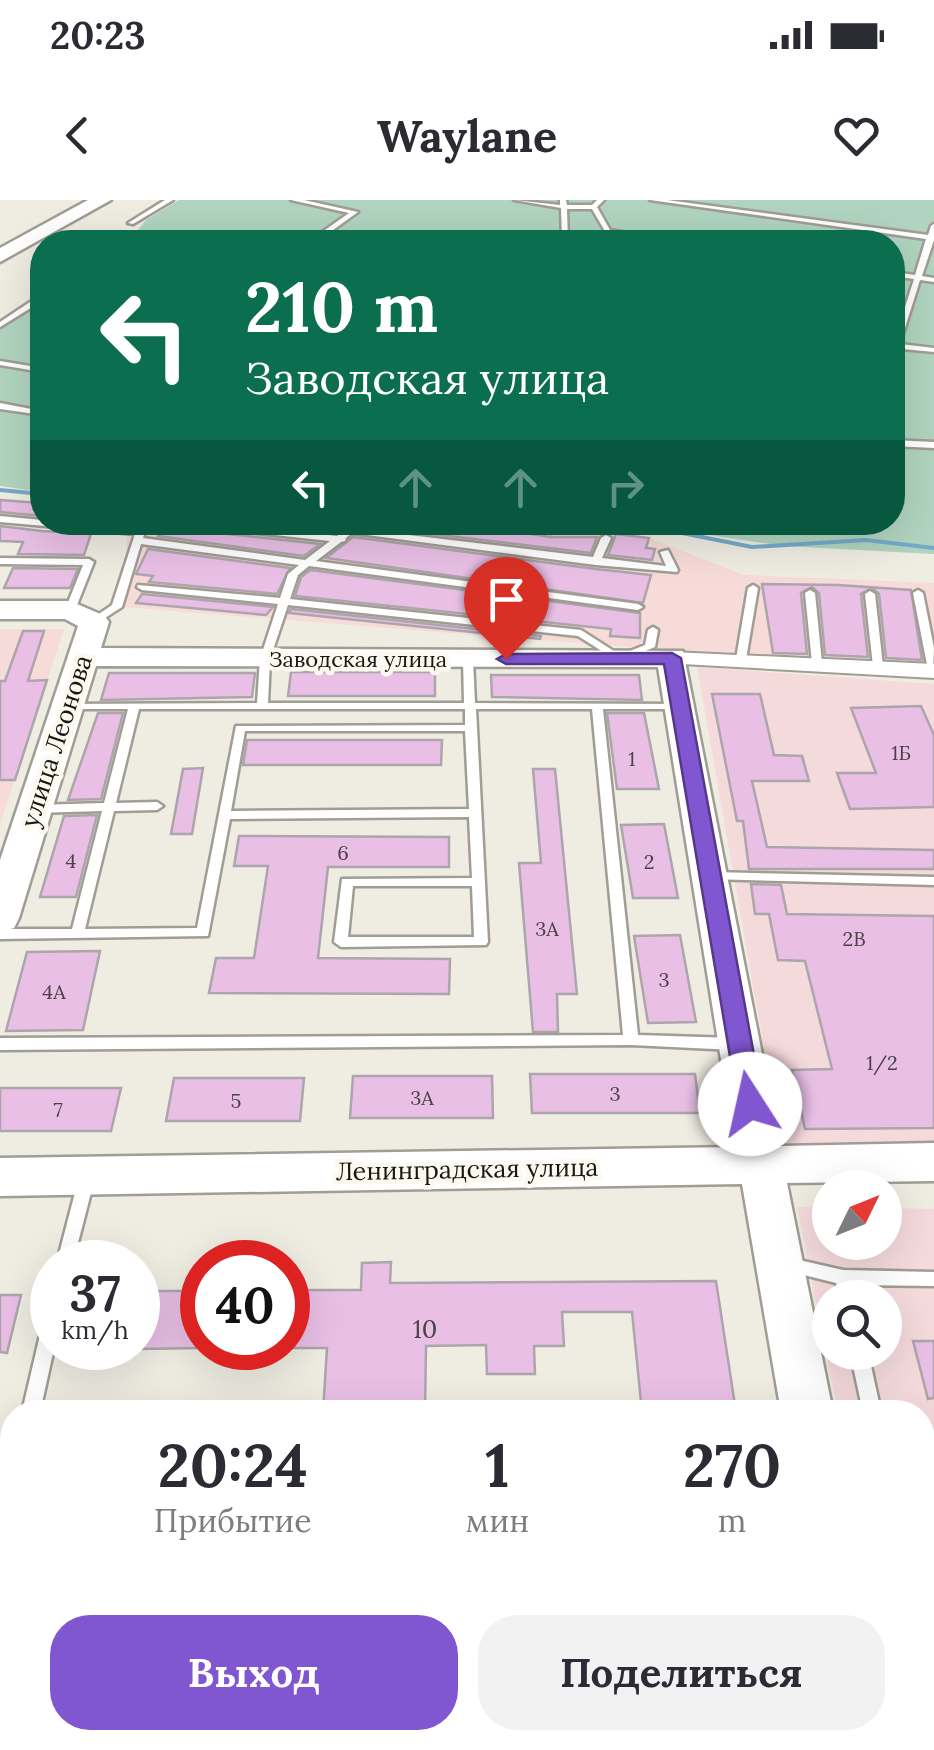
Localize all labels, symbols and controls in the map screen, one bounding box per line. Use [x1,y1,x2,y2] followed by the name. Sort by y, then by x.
[50,11,145,59] text: 20:23
[377,107,557,164] text: Waylane
[50,108,105,163] icon: back
[829,108,884,163] icon: heart
[245,262,438,351] text: 210 m
[80,270,210,400] icon: left
[245,349,609,406] text: Заводская улица
[283,460,338,515] icon: left
[388,460,443,515] icon: ahead
[493,460,548,515] icon: ahead
[598,460,653,515] icon: right
[464,557,549,660] pin
[479,572,534,627] icon: arrive
[269,645,447,673] street label: Заводская улица
[13,651,99,831] street label: улица Леонова
[891,740,911,765] house number: 1Б
[628,746,636,771] house number: 1
[337,840,349,865] house number: 6
[66,848,77,873] house number: 4
[644,849,654,874] house number: 2
[535,916,559,941] house number: 3А
[842,926,866,951] house number: 2В
[658,967,670,992] house number: 3
[42,979,66,1004] house number: 4А
[866,1050,898,1076] house number: 1/2
[698,1052,802,1156] position arrow
[609,1081,621,1106] house number: 3
[410,1085,434,1110] house number: 3А
[231,1088,241,1113] house number: 5
[53,1097,63,1122] house number: 7
[335,1151,599,1187] street label: Ленинградская улица
[812,1170,902,1260] north arrow
[812,1170,902,1370] map controls
[180,1240,310,1370] speed limit sign: 40
[69,1261,121,1325] text: 37
[812,1280,902,1370] button: search
[413,1313,437,1345] house number: 10
[61,1314,129,1346] text: km/h
[158,1427,308,1503] text: 20:24
[485,1427,510,1503] text: 1
[683,1427,781,1503] text: 270
[154,1500,312,1541] text: Прибытие
[466,1500,529,1541] text: мин
[718,1500,746,1541] text: m
[50,1615,458,1730] button: Выход
[478,1615,885,1730] button: Поделиться

